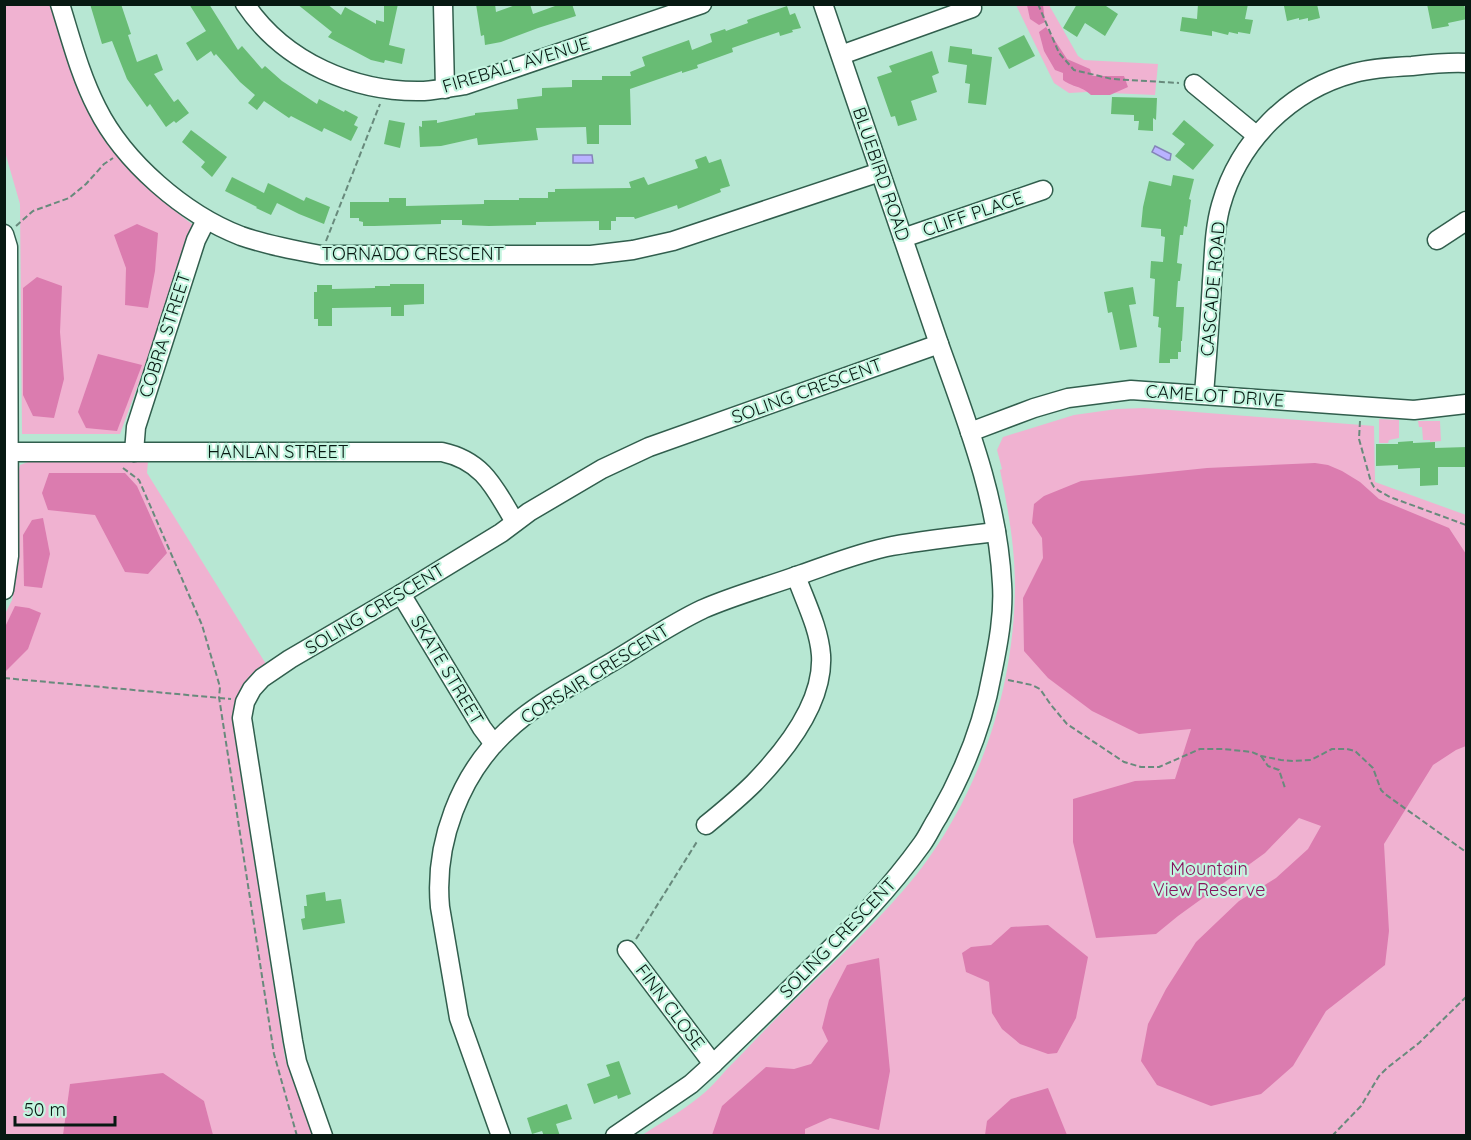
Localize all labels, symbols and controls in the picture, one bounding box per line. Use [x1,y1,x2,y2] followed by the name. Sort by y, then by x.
[439,31,592,98] street label: FIREBALL AVENUE
[848,104,915,244] street label: BLUEBIRD ROAD
[919,186,1026,241] street label: CLIFF PLACE
[1195,221,1230,357] street label: CASCADE ROAD
[322,242,505,265] street label: TORNADO CRESCENT
[133,269,196,400] street label: COBRA STREET
[728,353,885,428] street label: SOLING CRESCENT
[1145,379,1285,412] street label: CAMELOT DRIVE
[207,440,349,463] street label: HANLAN STREET
[301,558,449,659] street label: SOLING CRESCENT
[406,611,489,729] street label: SKATE STREET
[516,618,673,729] street label: CORSAIR CRESCENT
[1153,857,1265,901] park label: Mountain View Reserve
[774,873,901,1003] street label: SOLING CRESCENT
[631,959,710,1054] street label: FINN CLOSE
[15,1089,116,1127] scale bar
[24,1098,66,1121] text: 50 m

